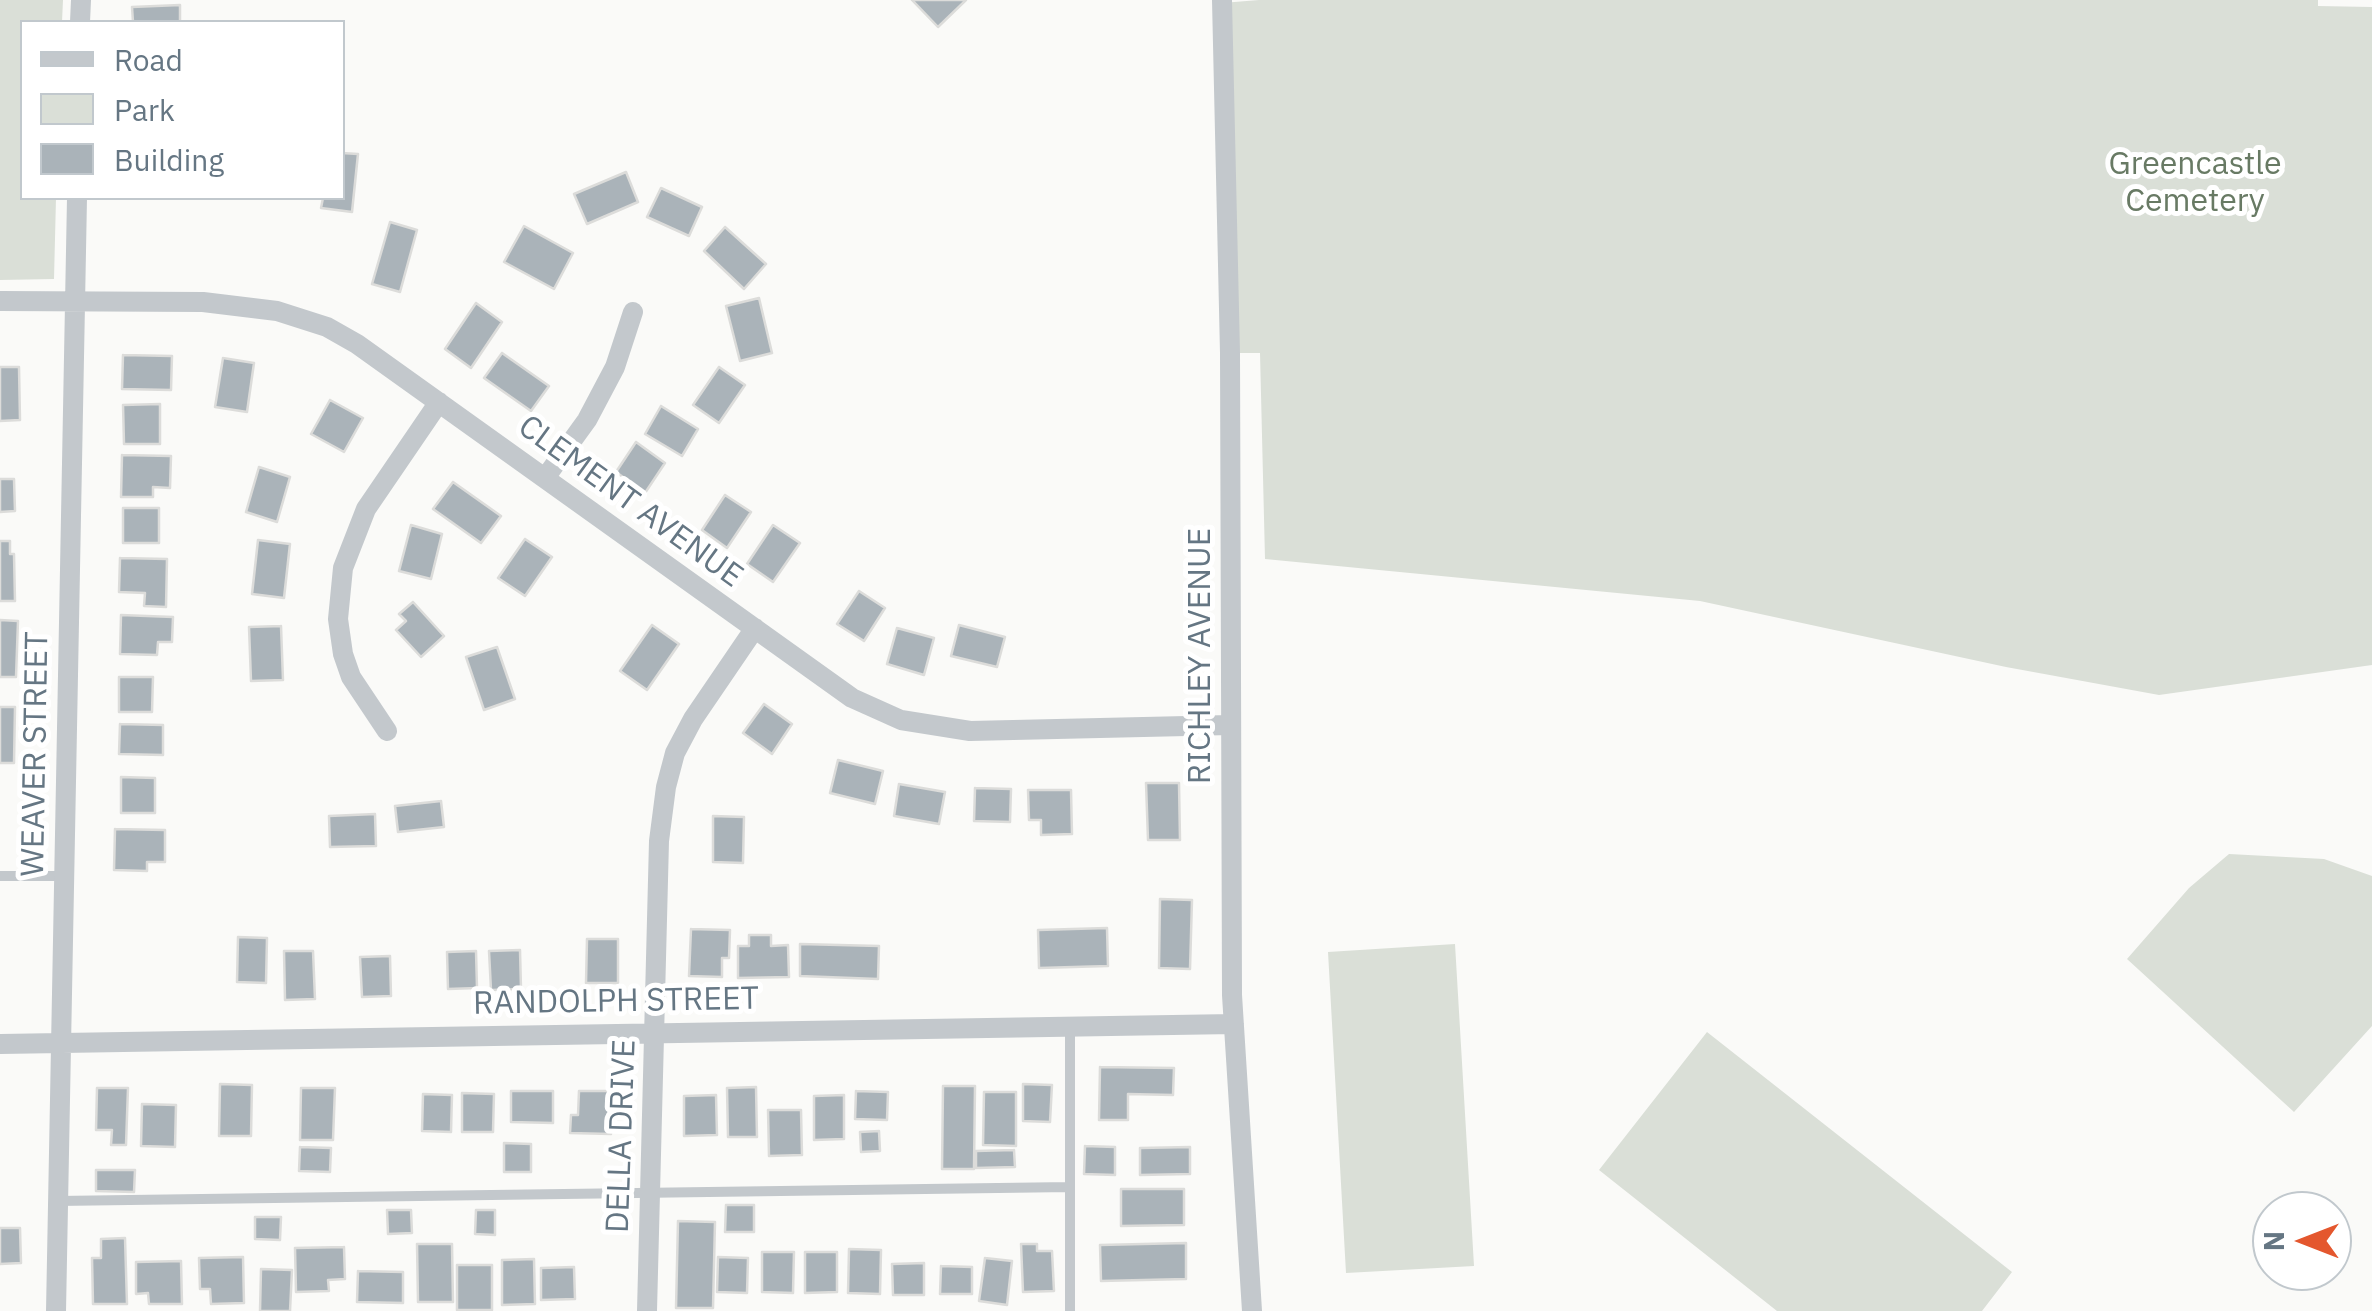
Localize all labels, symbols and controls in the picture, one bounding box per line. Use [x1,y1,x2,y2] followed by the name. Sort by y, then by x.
[20,20,345,200] legend
[114,40,183,79] text: Road
[114,90,175,129] text: Park
[114,140,224,179] text: Building
[2108,146,2282,221] park label: Greencastle Cemetery
[510,408,750,596] street label: CLEMENT AVENUE
[1182,528,1220,784] street label: RICHLEY AVENUE
[15,631,57,877] street label: WEAVER STREET
[473,980,759,1024] street label: RANDOLPH STREET
[599,1039,645,1233] street label: DELLA DRIVE
[2252,1191,2352,1291] north arrow
[2255,1231,2292,1251] text: N

